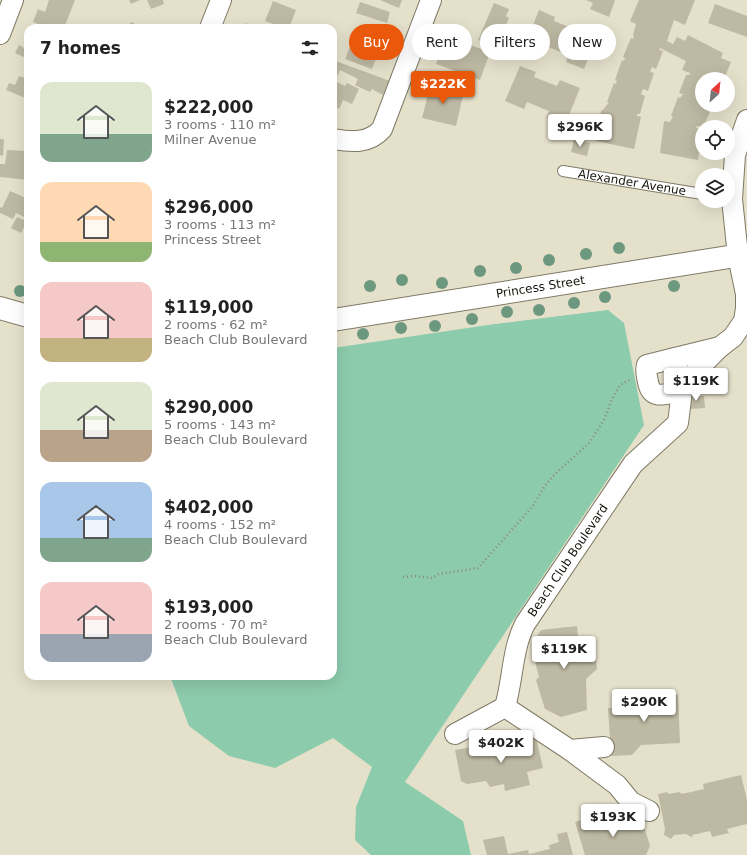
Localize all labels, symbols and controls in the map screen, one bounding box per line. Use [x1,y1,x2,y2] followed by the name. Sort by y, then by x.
[349,24,404,60] chip: Buy
[412,24,472,60] chip: Rent
[480,24,550,60] chip: Filters
[558,24,616,60] chip: New
[299,37,321,59] icon: filters
[40,38,121,58] text: 7 homes
[415,71,471,105] pin: $222K
[695,72,735,112] north arrow
[695,72,735,208] map controls
[420,76,466,91] text: $222K
[164,97,253,117] text: $222,000
[72,98,120,146] icon: home
[552,114,608,148] pin: $296K
[164,117,276,132] text: 3 rooms · 110 m²
[557,119,603,134] text: $296K
[695,120,735,160] button: locate
[164,132,256,147] text: Milner Avenue
[577,167,687,198] street label: Alexander Avenue
[695,168,735,208] button: layers
[164,197,253,217] text: $296,000
[72,198,120,246] icon: home
[164,217,276,232] text: 3 rooms · 113 m²
[164,232,261,247] text: Princess Street
[495,273,586,301] street label: Princess Street
[164,297,253,317] text: $119,000
[72,298,120,346] icon: home
[164,317,268,332] text: 2 rooms · 62 m²
[164,332,307,347] text: Beach Club Boulevard
[668,368,724,402] pin: $119K
[673,373,719,388] text: $119K
[164,397,253,417] text: $290,000
[72,398,120,446] icon: home
[164,417,276,432] text: 5 rooms · 143 m²
[164,432,307,447] text: Beach Club Boulevard
[164,497,253,517] text: $402,000
[72,498,120,546] icon: home
[525,502,611,619] street label: Beach Club Boulevard
[164,517,276,532] text: 4 rooms · 152 m²
[164,532,307,547] text: Beach Club Boulevard
[164,597,253,617] text: $193,000
[72,598,120,646] icon: home
[164,617,268,632] text: 2 rooms · 70 m²
[164,632,307,647] text: Beach Club Boulevard
[536,636,592,670] pin: $119K
[541,641,587,656] text: $119K
[616,689,672,723] pin: $290K
[621,694,667,709] text: $290K
[473,730,529,764] pin: $402K
[478,735,524,750] text: $402K
[585,804,641,838] pin: $193K
[590,809,636,824] text: $193K

